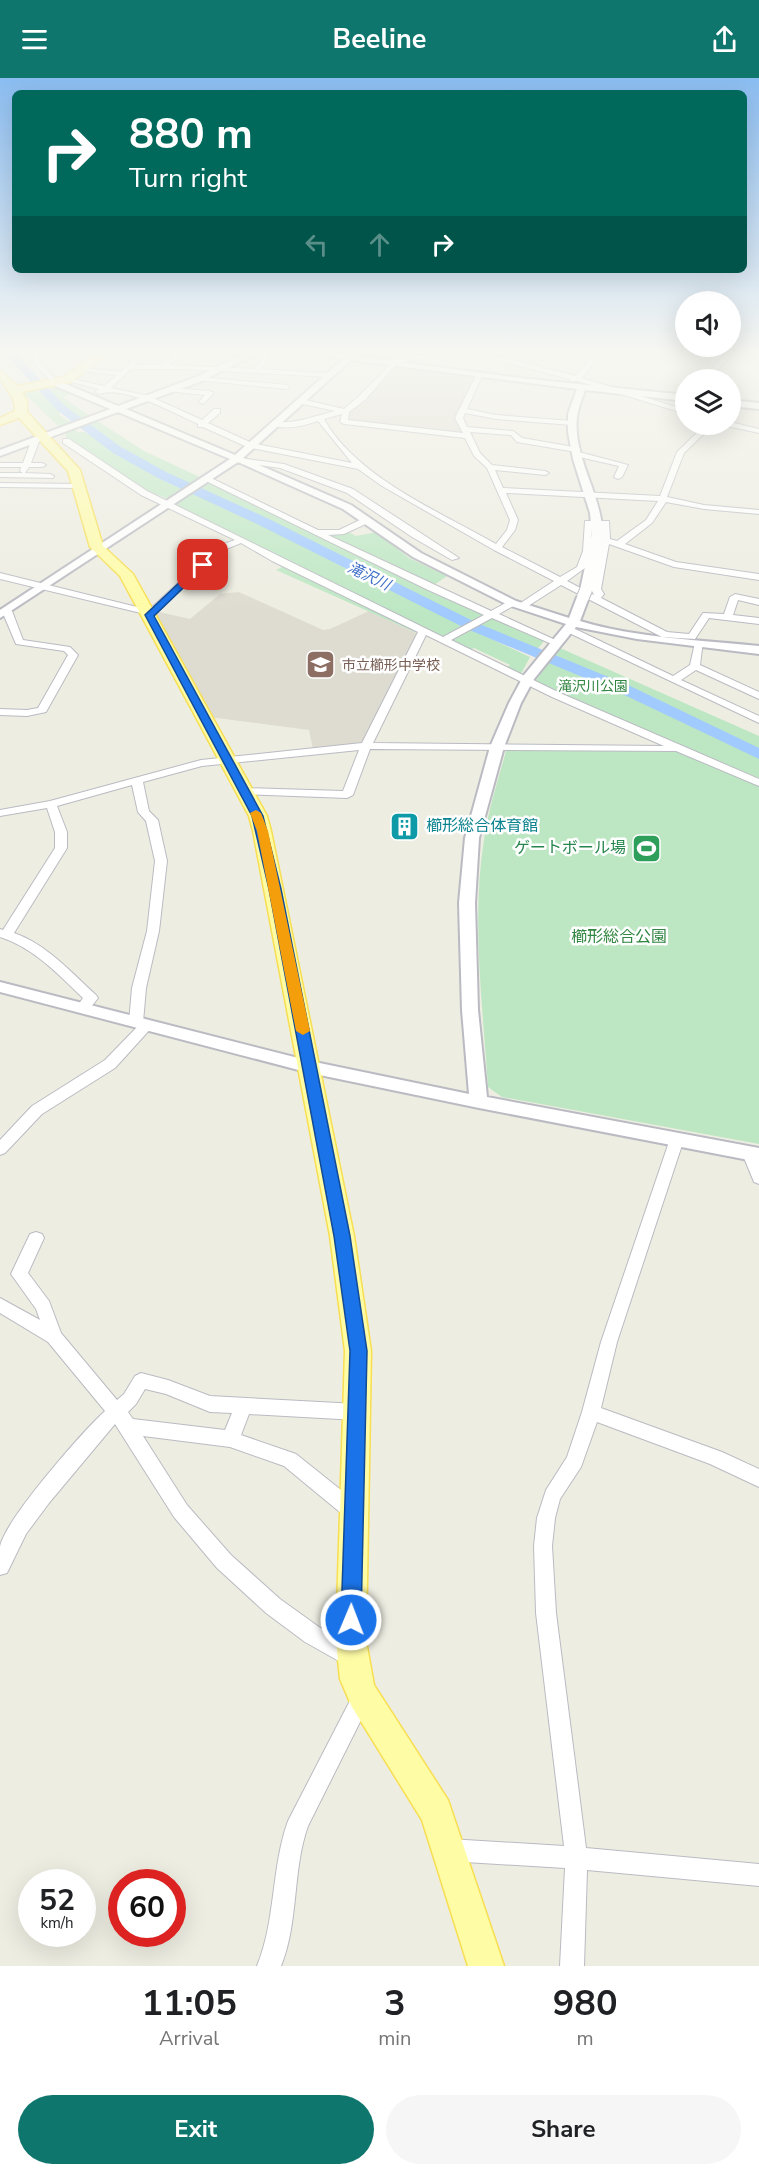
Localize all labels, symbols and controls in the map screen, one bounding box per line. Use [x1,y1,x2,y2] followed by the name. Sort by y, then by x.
[333,21,426,58] text: Beeline
[18,23,51,56] icon: menu
[708,23,741,56] icon: share
[129,106,253,163] text: 880 m
[30,114,108,192] icon: right
[129,160,247,197] text: Turn right
[300,228,333,261] icon: left
[363,228,396,261] icon: ahead
[426,228,459,261] icon: right
[675,291,741,435] map controls
[675,291,741,357] button: sound
[675,369,741,435] button: layers
[177,539,228,590] pin
[186,548,219,581] icon: arrive
[344,557,395,596] water label: 滝沢川
[305,649,337,681] school or university icon: 市立櫛形中学校
[342,656,440,675] place label: 市立櫛形中学校
[558,677,628,696] park label: 滝沢川公園
[389,810,421,842] building icon: 櫛形総合体育館
[426,815,538,837] place label: 櫛形総合体育館
[631,832,663,864] sports icon: ゲートボール場
[514,837,626,859] place label: ゲートボール場
[571,926,667,948] park label: 櫛形総合公園
[319,1588,383,1652] position arrow
[108,1869,186,1947] speed limit sign: 60
[39,1880,75,1921] text: 52
[40,1913,74,1933] text: km/h
[141,1979,237,2028] text: 11:05
[384,1979,406,2028] text: 3
[553,1979,618,2028] text: 980
[159,2025,219,2052] text: Arrival
[378,2025,411,2052] text: min
[577,2025,594,2052] text: m
[18,2095,374,2164] button: Exit
[386,2095,741,2164] button: Share

